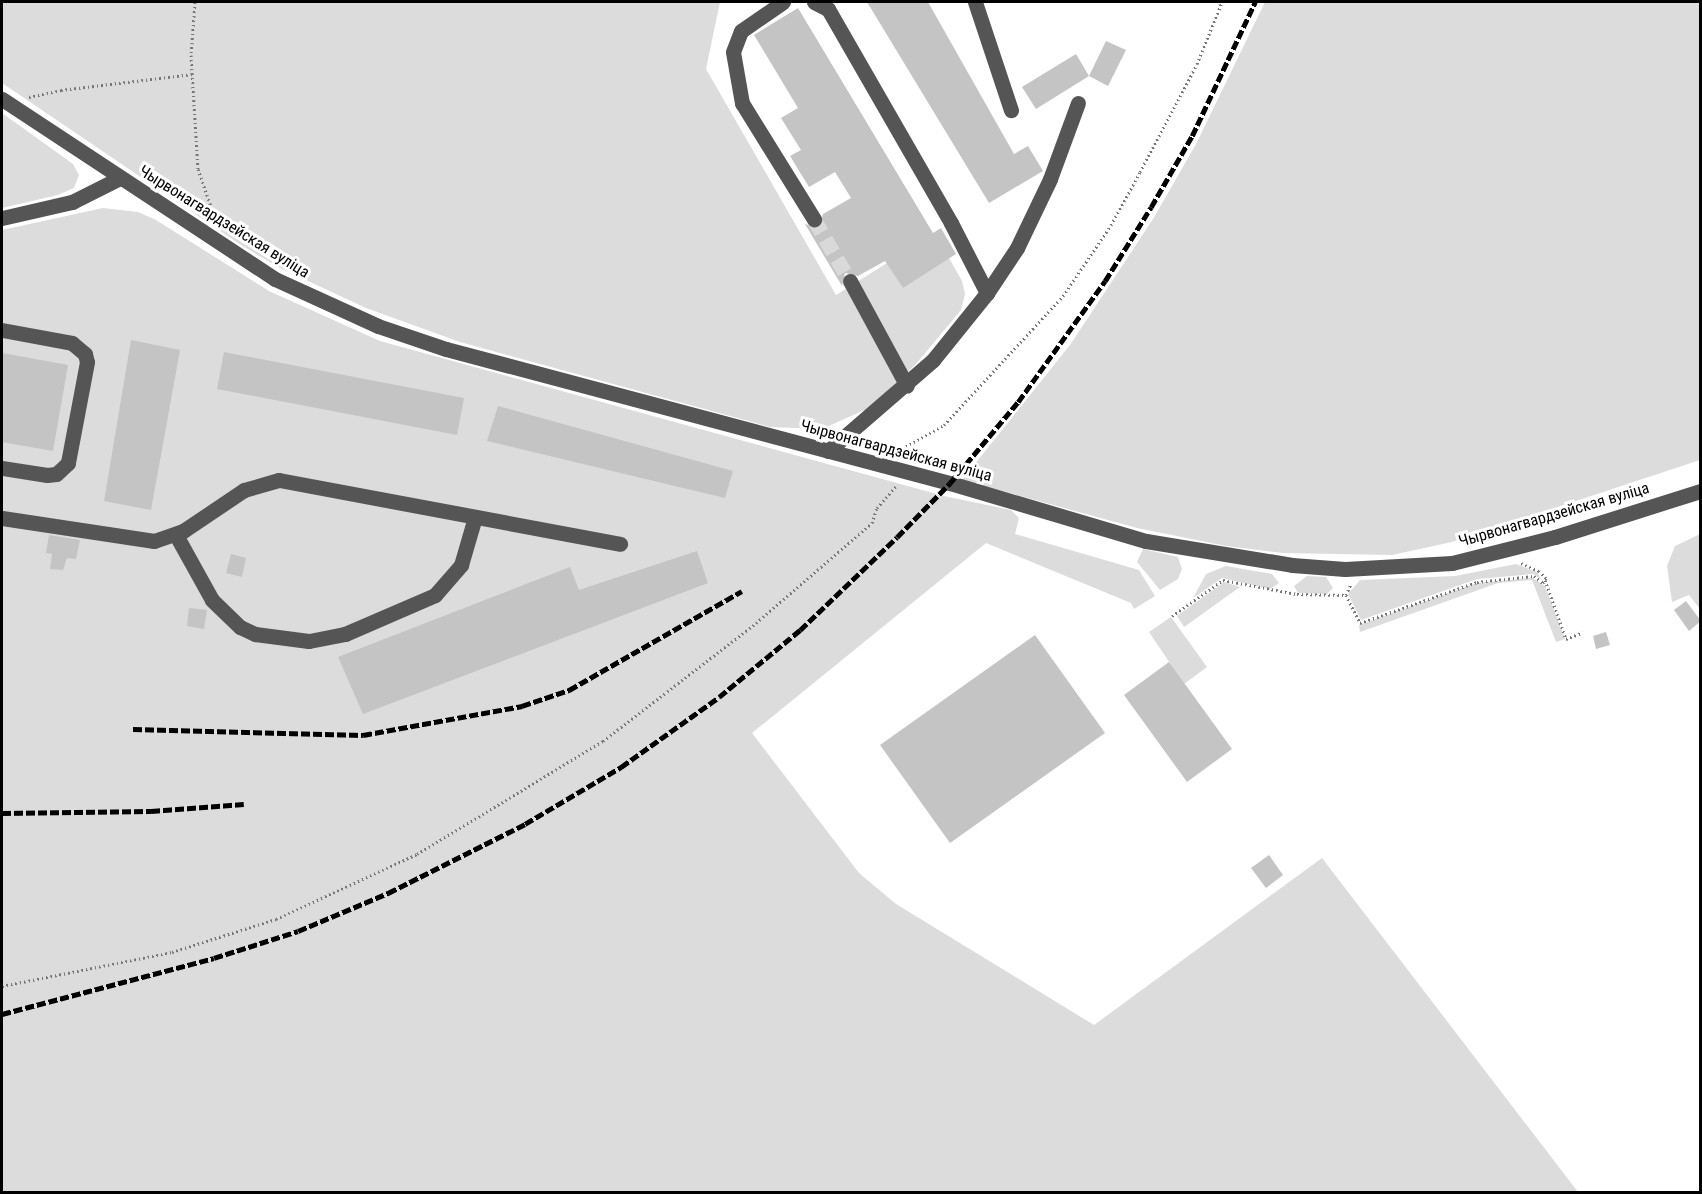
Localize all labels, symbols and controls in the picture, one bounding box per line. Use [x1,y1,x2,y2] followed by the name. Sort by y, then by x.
[135,162,313,282] street label: Чырвонагвардзейская вуліца
[798,416,994,486] street label: Чырвонагвардзейская вуліца
[1456,479,1652,551] street label: Чырвонагвардзейская вуліца

